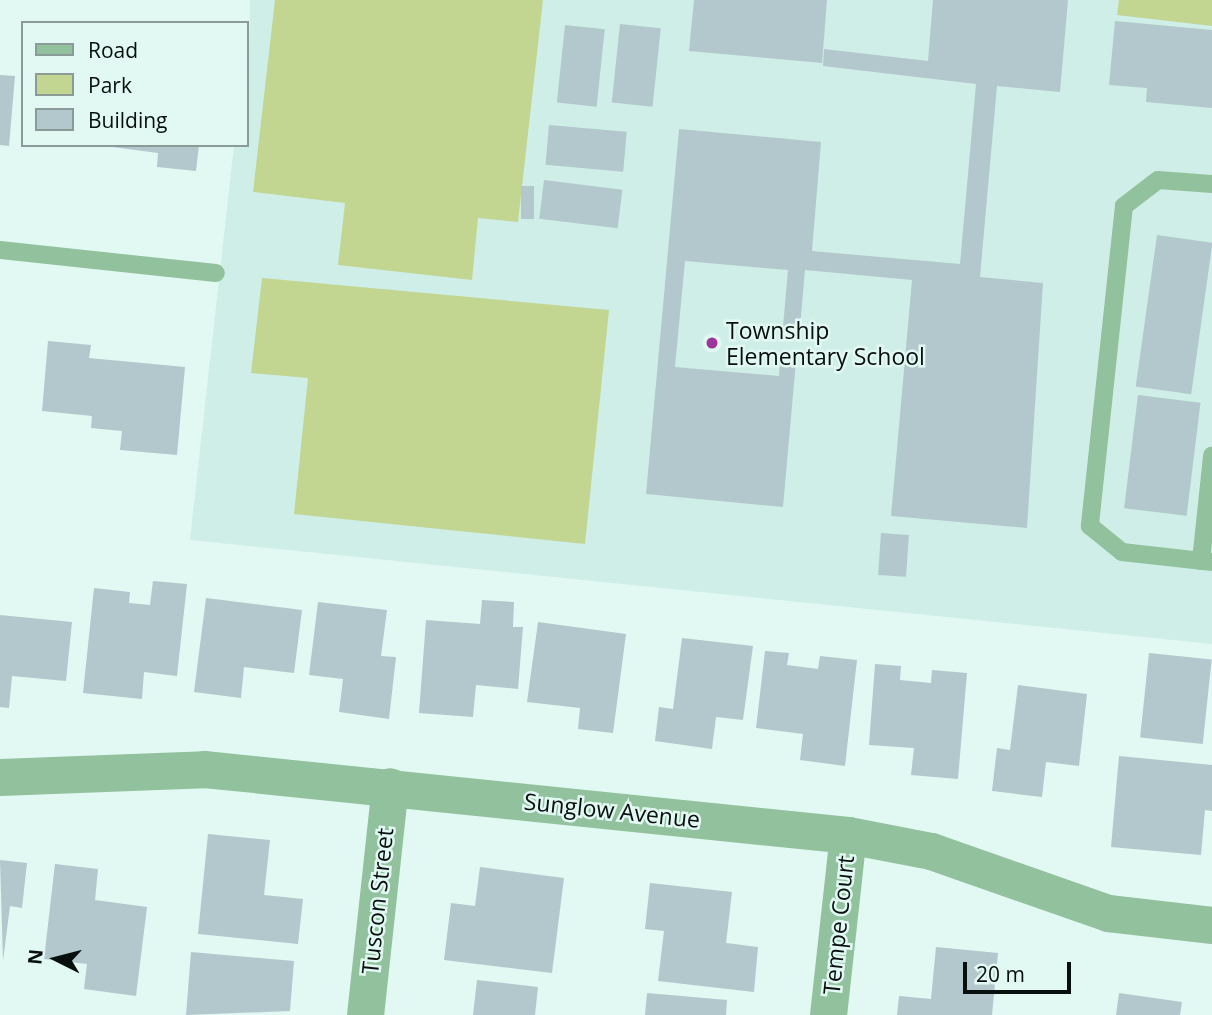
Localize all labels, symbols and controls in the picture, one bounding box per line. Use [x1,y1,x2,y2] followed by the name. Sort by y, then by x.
[21,21,248,147] legend
[88,36,138,64] text: Road
[88,71,132,99] text: Park
[88,106,167,134] text: Building
[726,316,925,370] place label: Township Elementary School
[704,335,720,351] marker: Township Elementary School
[523,787,701,833] street label: Sunglow Avenue
[356,827,398,975] street label: Tuscon Street
[817,854,859,996] street label: Tempe Court
[21,924,91,994] north arrow
[21,948,49,966] text: N
[967,948,1076,992] scale bar
[976,960,1025,988] text: 20 m

